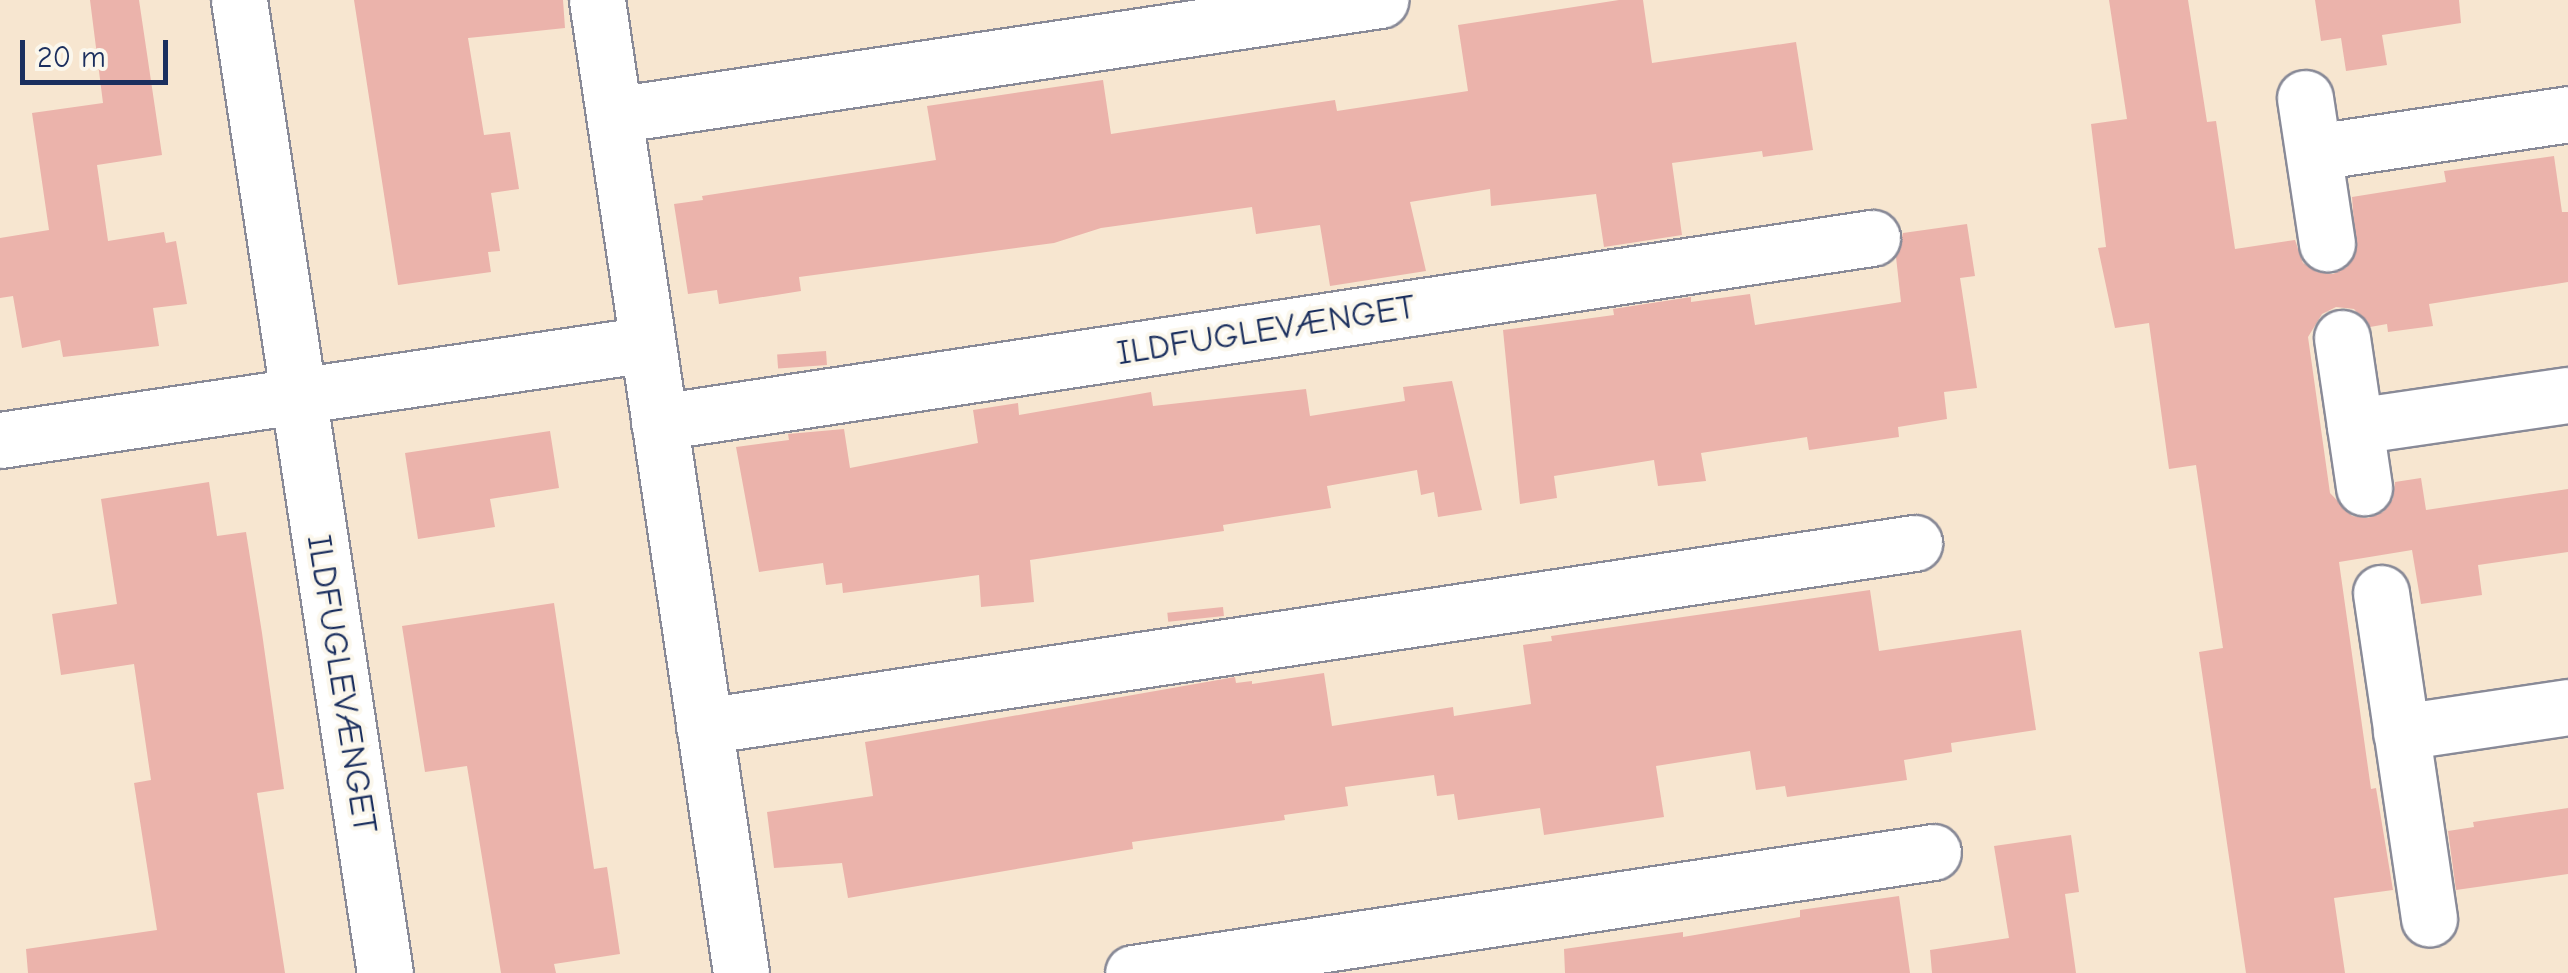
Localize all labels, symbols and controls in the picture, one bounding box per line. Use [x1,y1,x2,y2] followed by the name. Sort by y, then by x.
[25,20,172,82] scale bar
[37,40,106,75] text: 20 m
[1114,286,1418,374] street label: ILDFUGLEVÆNGET
[298,532,386,836] street label: ILDFUGLEVÆNGET

